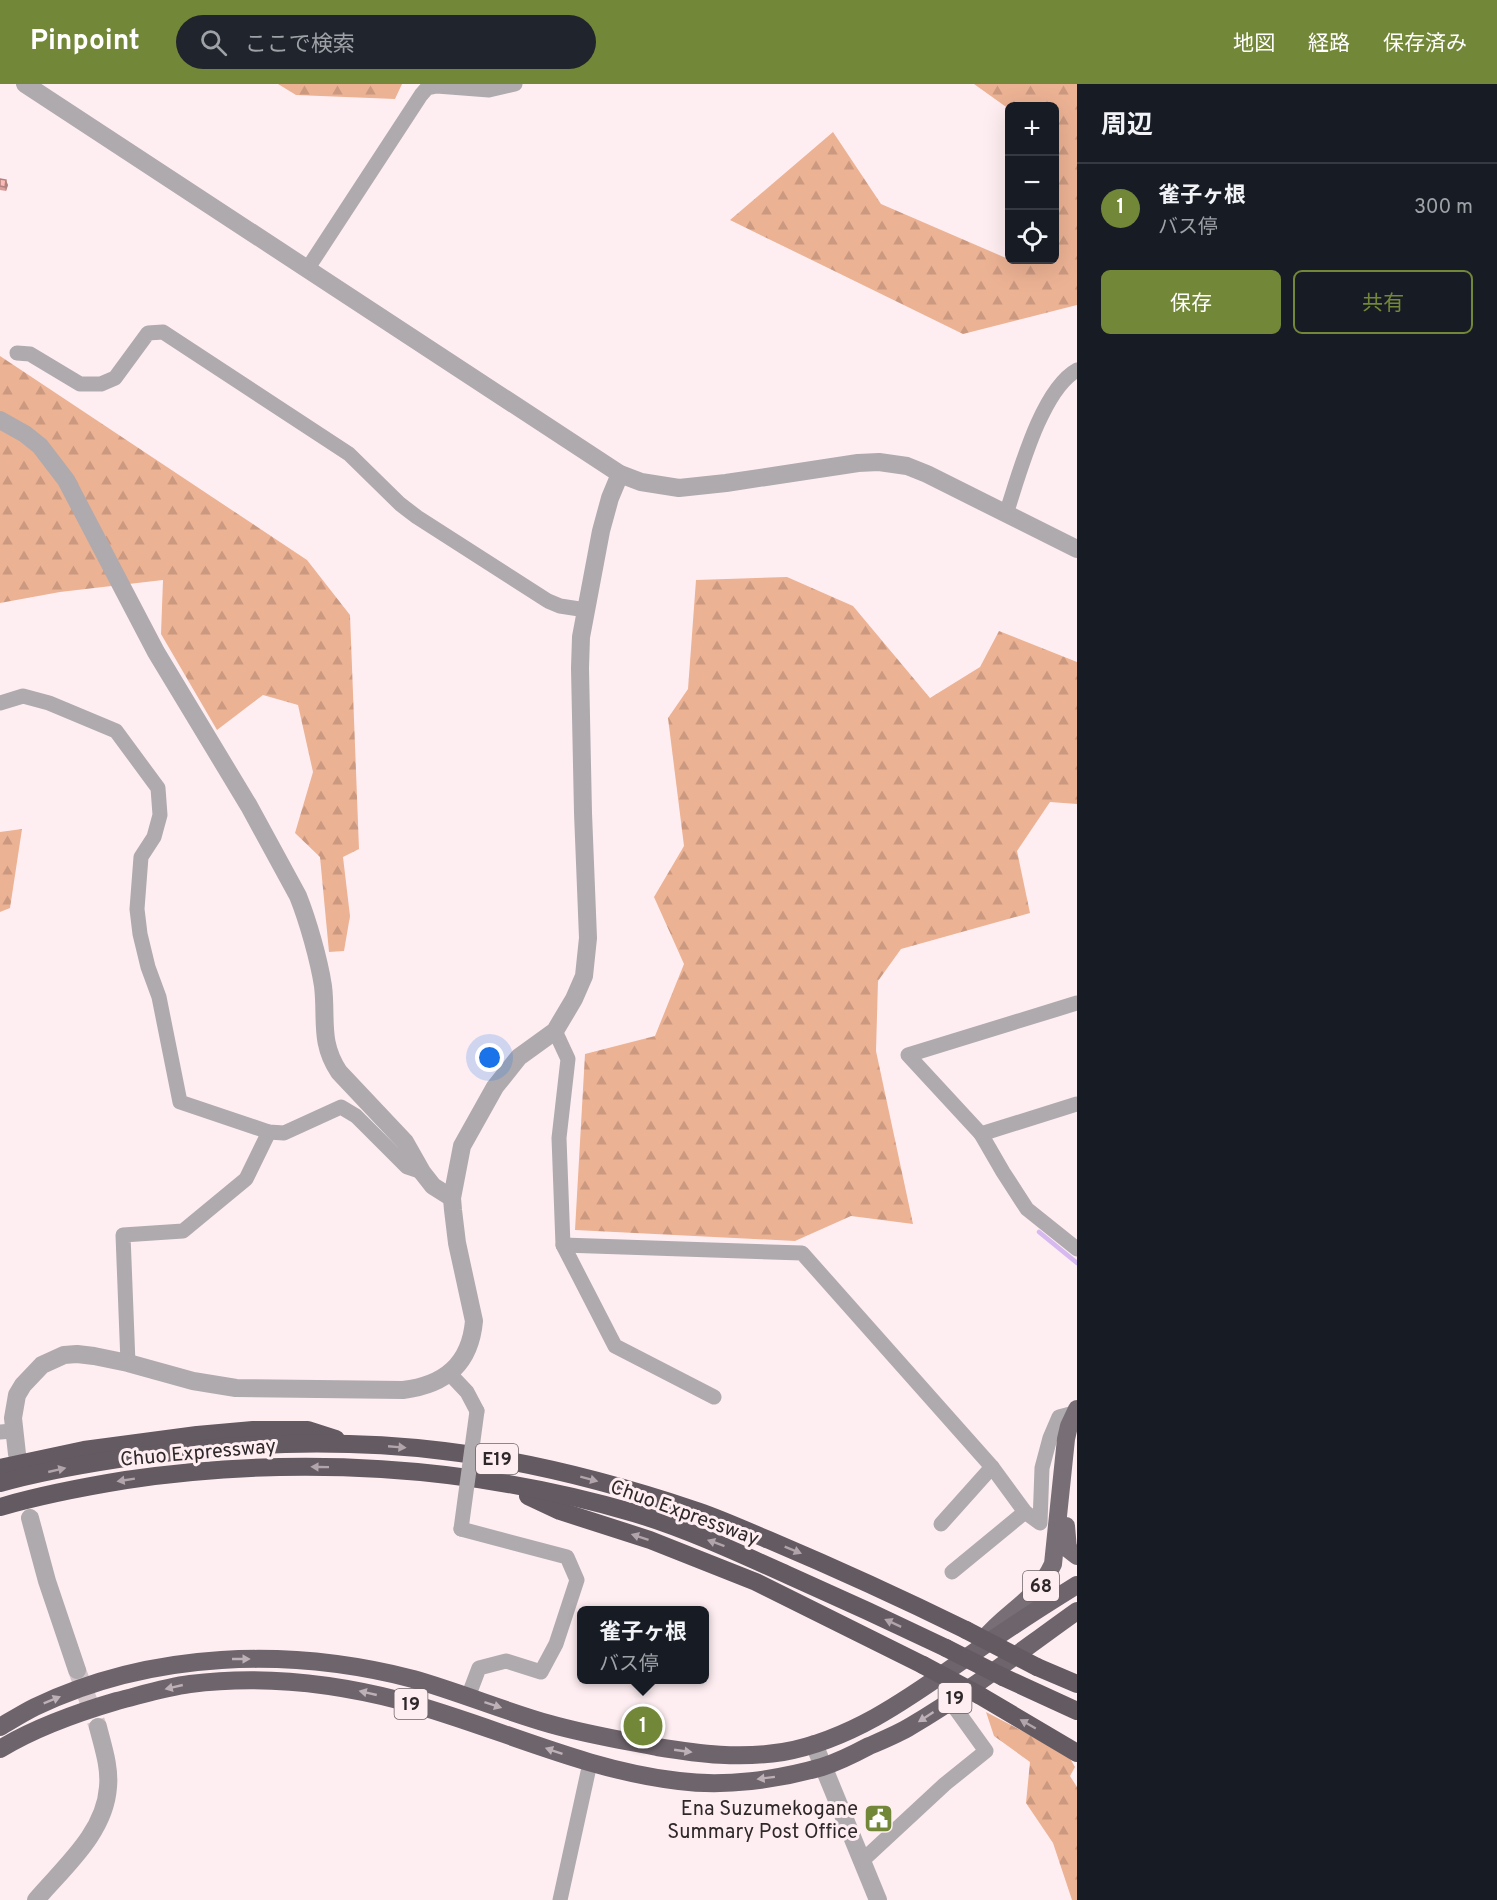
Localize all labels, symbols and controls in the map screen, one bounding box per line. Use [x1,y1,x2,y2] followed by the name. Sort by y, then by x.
[176,15,596,69] search box
[30,24,140,60] text: Pinpoint
[197,26,230,59] icon: search
[1233,31,1275,58] text: 地図
[1308,31,1350,58] text: 経路
[1383,31,1467,58] text: 保存済み
[245,32,355,59] text: ここで検索
[1005,102,1059,264] map controls
[1005,102,1059,156] button: +
[1101,110,1153,143] text: 周辺
[1005,156,1059,210] button: −
[1158,183,1246,210] text: 雀子ヶ根
[1117,195,1125,221] text: 1
[1414,195,1473,221] text: 300 m
[1005,210,1059,264] button: locate
[1158,215,1218,241] text: バス停
[1101,270,1281,334] button: 保存
[1293,270,1473,334] button: 共有
[475,1043,504,1072] your location
[119,1434,277,1474] street label: Chuo Expressway
[388,1442,407,1452] one-way arrow
[476,1444,518,1474] road number: E19
[311,1462,330,1472] one-way arrow
[48,1465,67,1474] one-way arrow
[580,1475,598,1485] one-way arrow
[606,1475,762,1553] street label: Chuo Expressway
[116,1476,135,1485] one-way arrow
[631,1532,649,1541] one-way arrow
[707,1538,725,1547] one-way arrow
[784,1545,802,1555] one-way arrow
[1023,1571,1059,1601] road number: 68
[577,1606,709,1684] popup
[885,1618,902,1628] one-way arrow
[599,1620,687,1647] text: 雀子ヶ根
[599,1652,659,1678] text: バス停
[232,1654,251,1664] one-way arrow
[165,1683,183,1693] one-way arrow
[938,1683,972,1713] road number: 19
[358,1688,377,1698] one-way arrow
[394,1689,428,1719] road number: 19
[43,1695,61,1704] one-way arrow
[484,1701,502,1711] one-way arrow
[624,1704,662,1748] pin: 1
[918,1711,934,1722] one-way arrow
[1019,1719,1036,1729] one-way arrow
[545,1745,563,1755] one-way arrow
[673,1747,692,1756] one-way arrow
[756,1773,775,1783] one-way arrow
[667,1797,858,1846] place label: Ena Suzumekogane Summary Post Office
[863,1803,895,1835] public building icon: Ena Suzumekogane Summary Post Office

